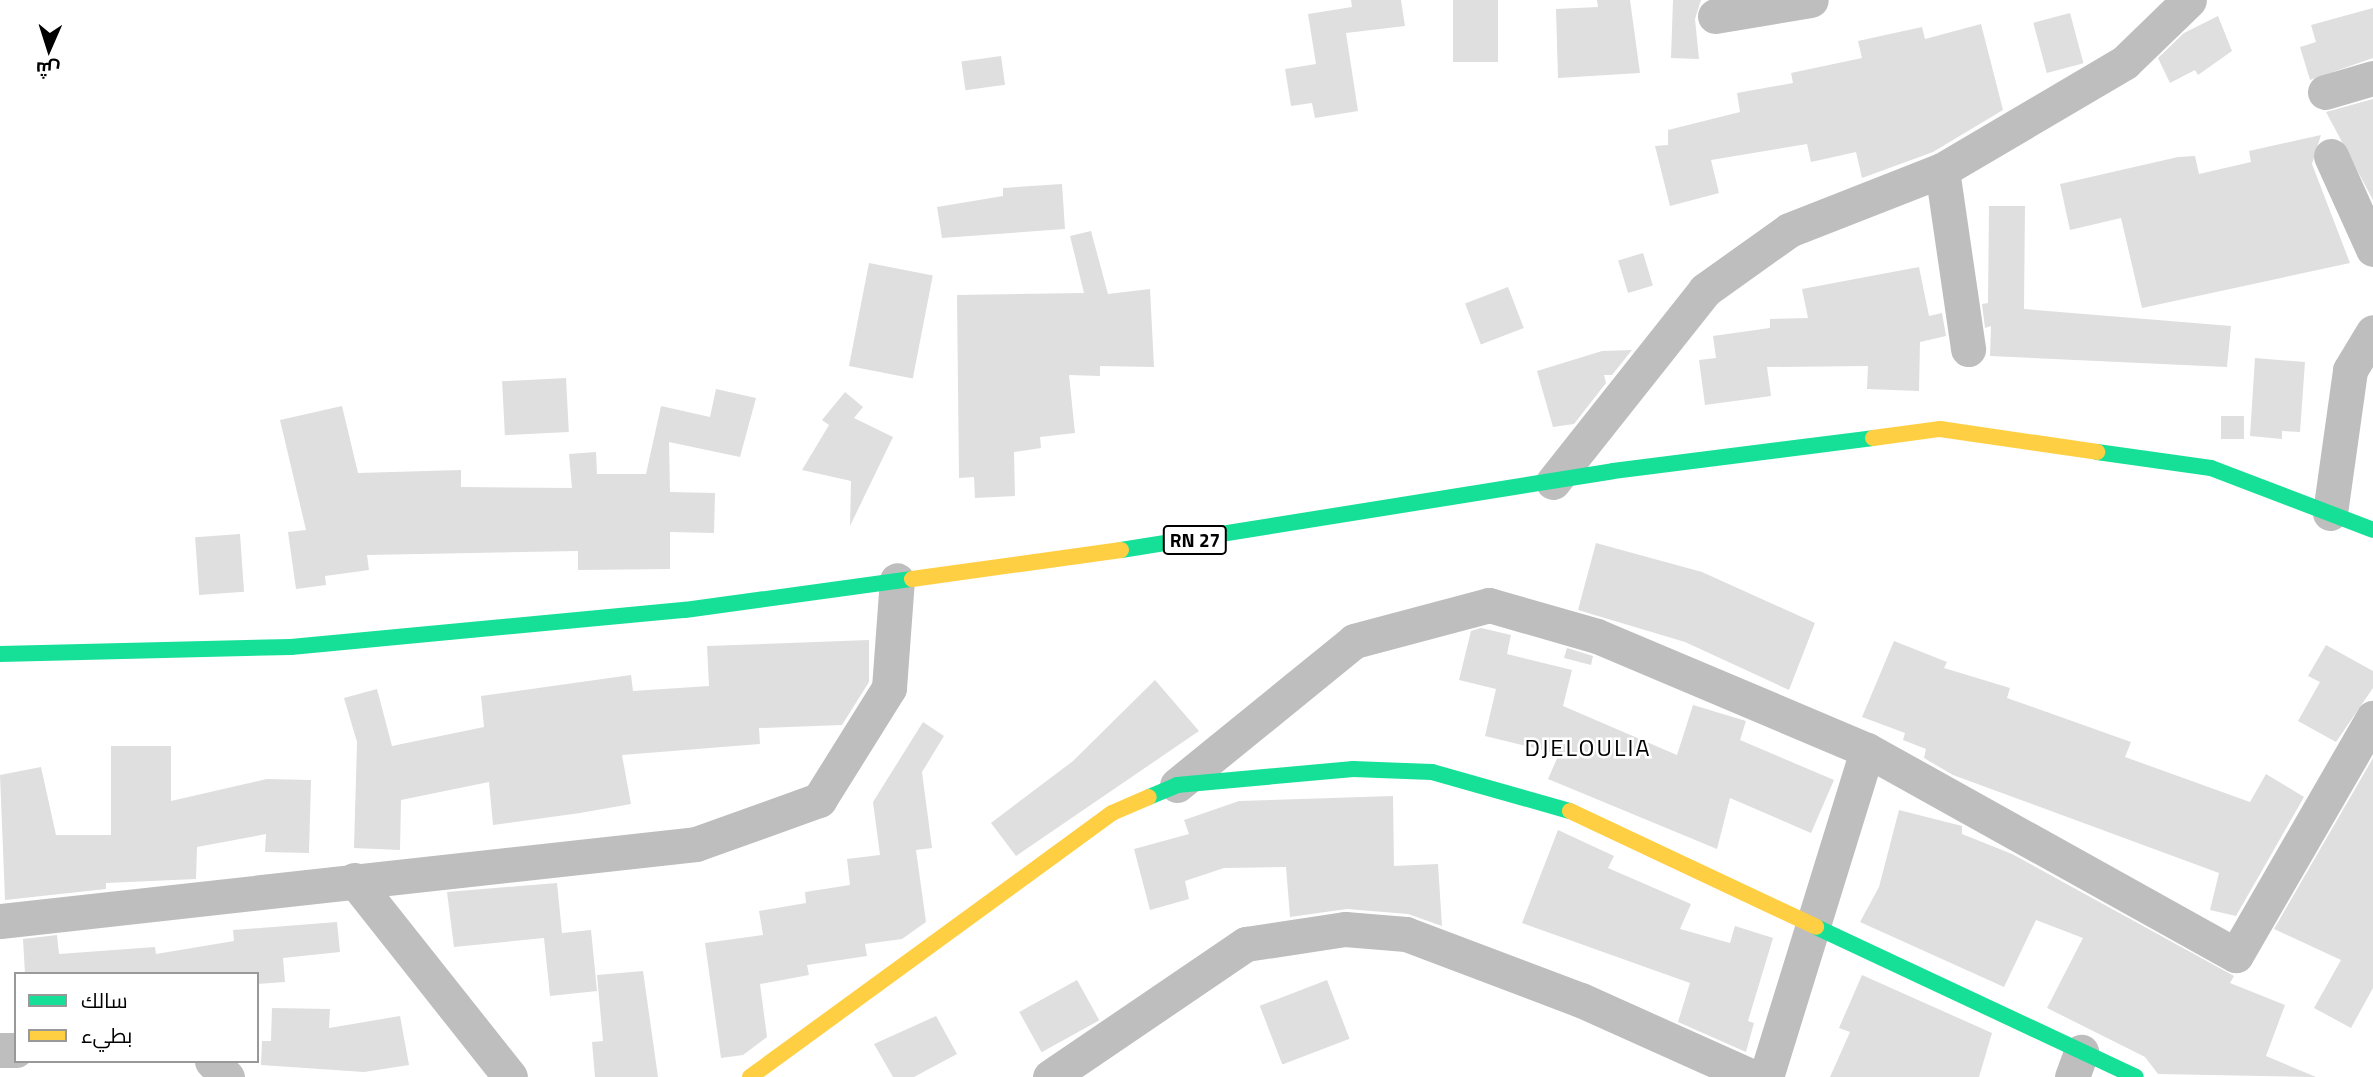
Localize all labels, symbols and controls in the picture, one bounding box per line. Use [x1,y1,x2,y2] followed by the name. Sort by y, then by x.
[14,14,84,84] north arrow
[35,55,61,86] text: ش
[1162,524,1228,555] road number: RN 27
[1526,734,1650,762] district label: DJELOULIA
[14,972,259,1063] legend
[81,984,128,1016] text: سالك
[81,1019,132,1051] text: بطيء

